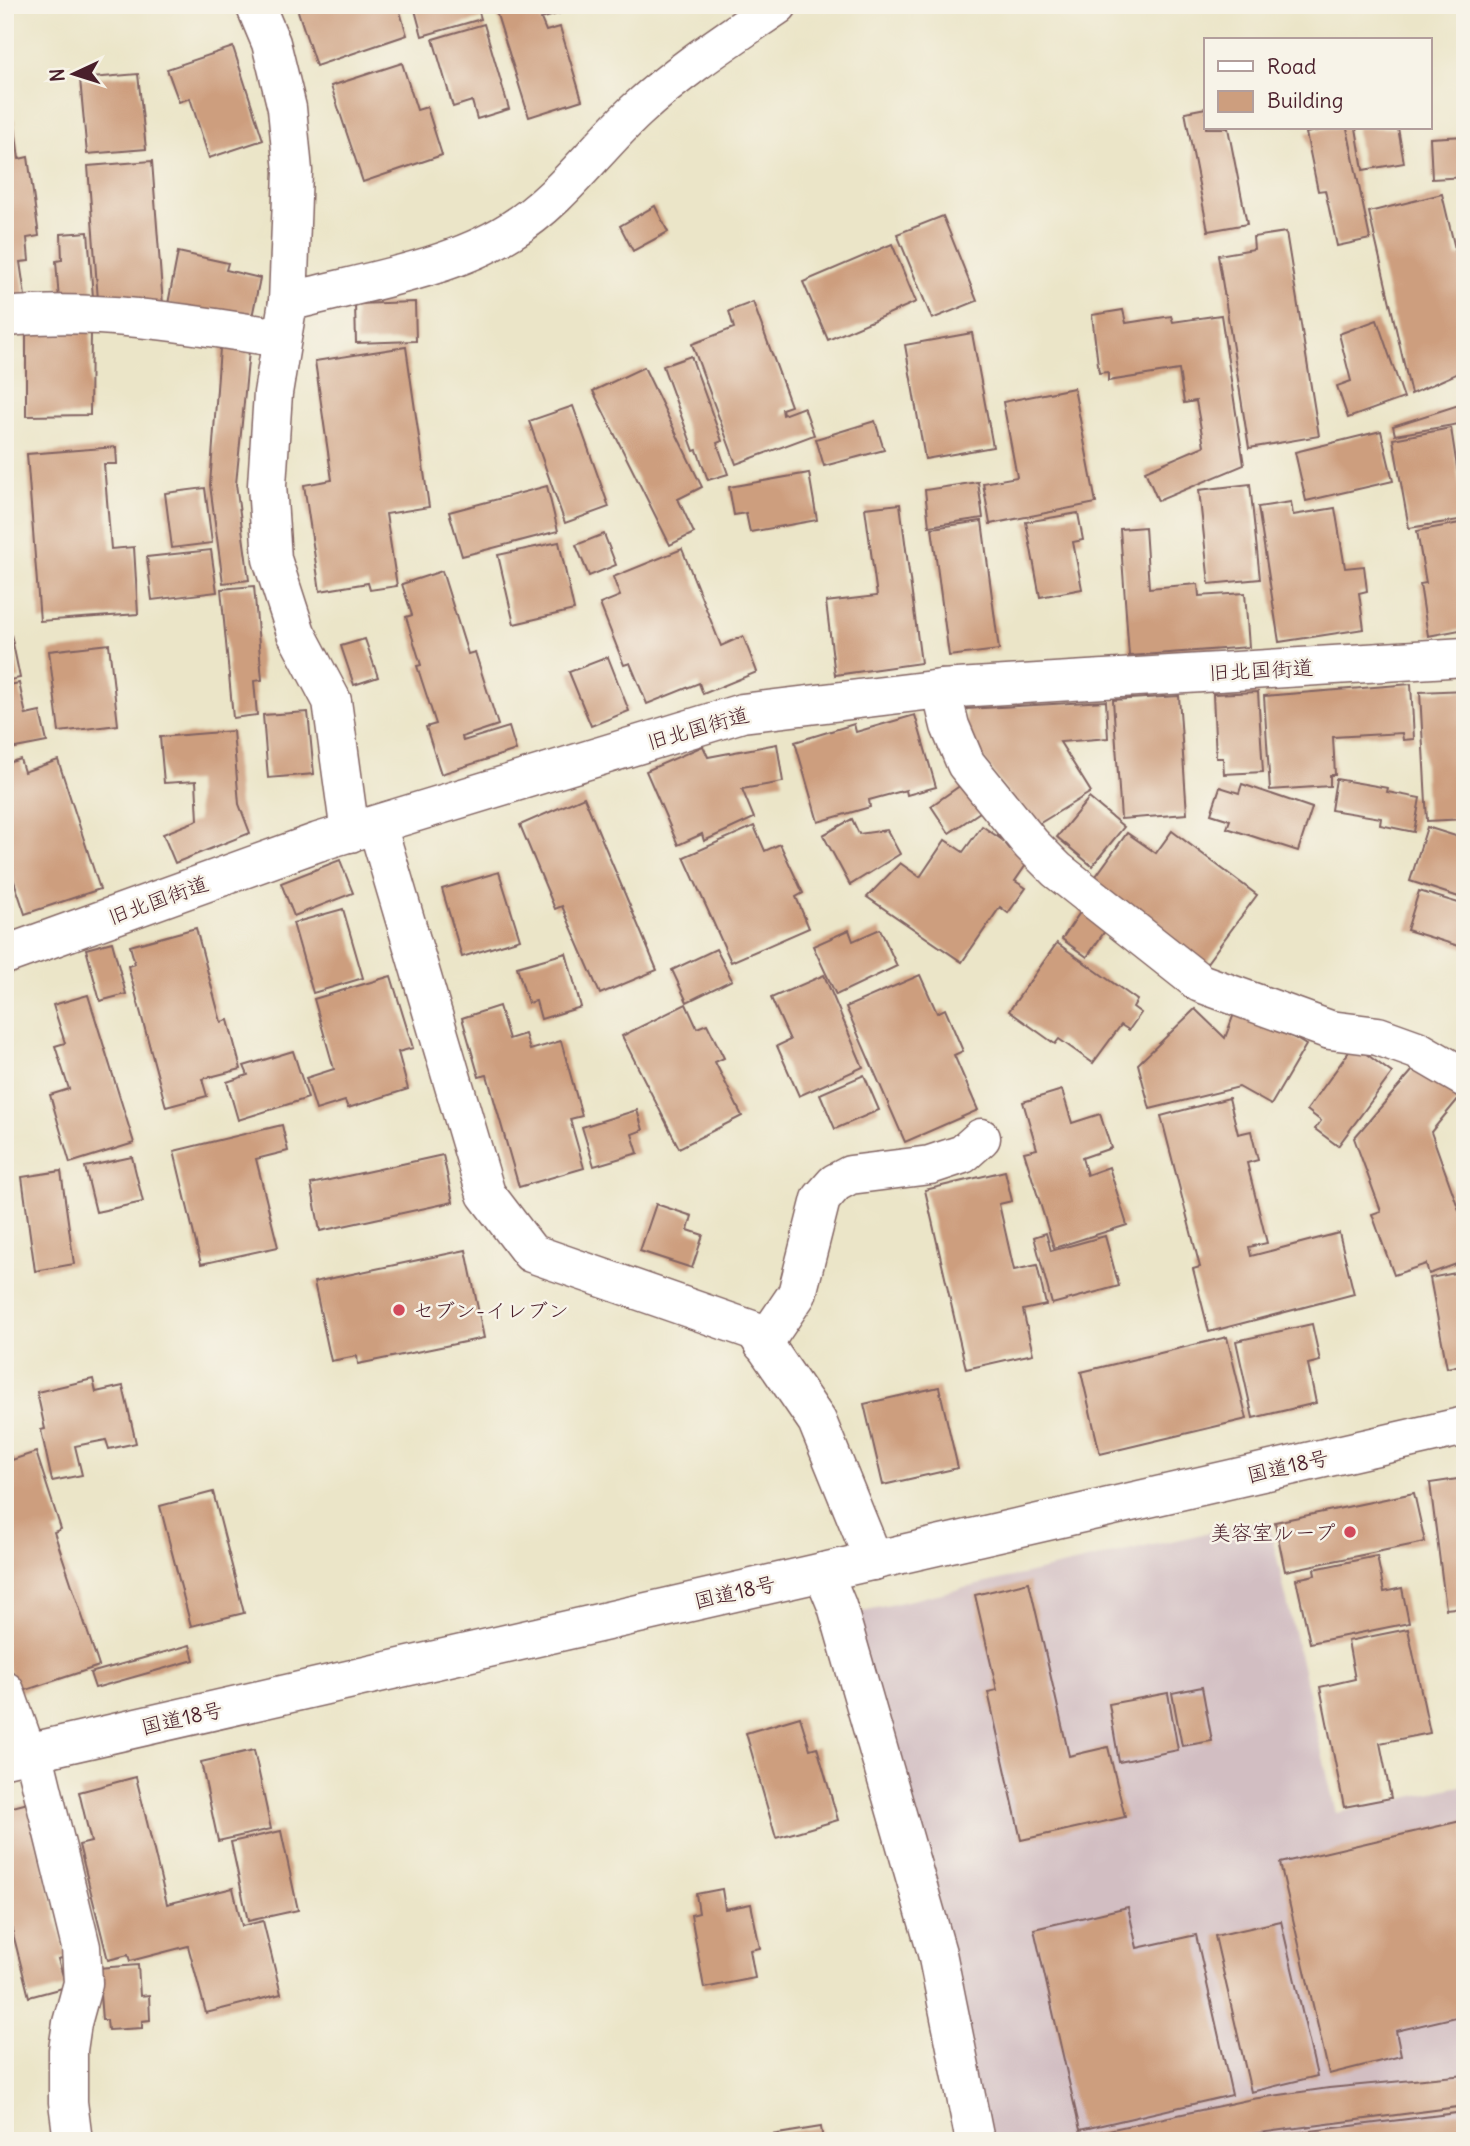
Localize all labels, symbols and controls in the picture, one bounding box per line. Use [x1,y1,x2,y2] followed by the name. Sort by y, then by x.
[38,38,108,108] north arrow
[1204,38,1432,130] legend
[1267,53,1316,80] text: Road
[45,68,69,83] text: N
[1267,87,1343,114] text: Building
[1208,654,1314,686] street label: 旧北国街道
[644,701,752,755] street label: 旧北国街道
[104,869,212,931] street label: 旧北国街道
[413,1297,569,1324] place label: セブン-イレブン
[391,1302,407,1318] marker: セブン-イレブン
[1244,1443,1332,1489] street label: 国道18号
[1210,1519,1336,1546] place label: 美容室ループ
[1342,1524,1358,1540] marker: 美容室ループ
[691,1569,779,1615] street label: 国道18号
[138,1695,226,1741] street label: 国道18号

